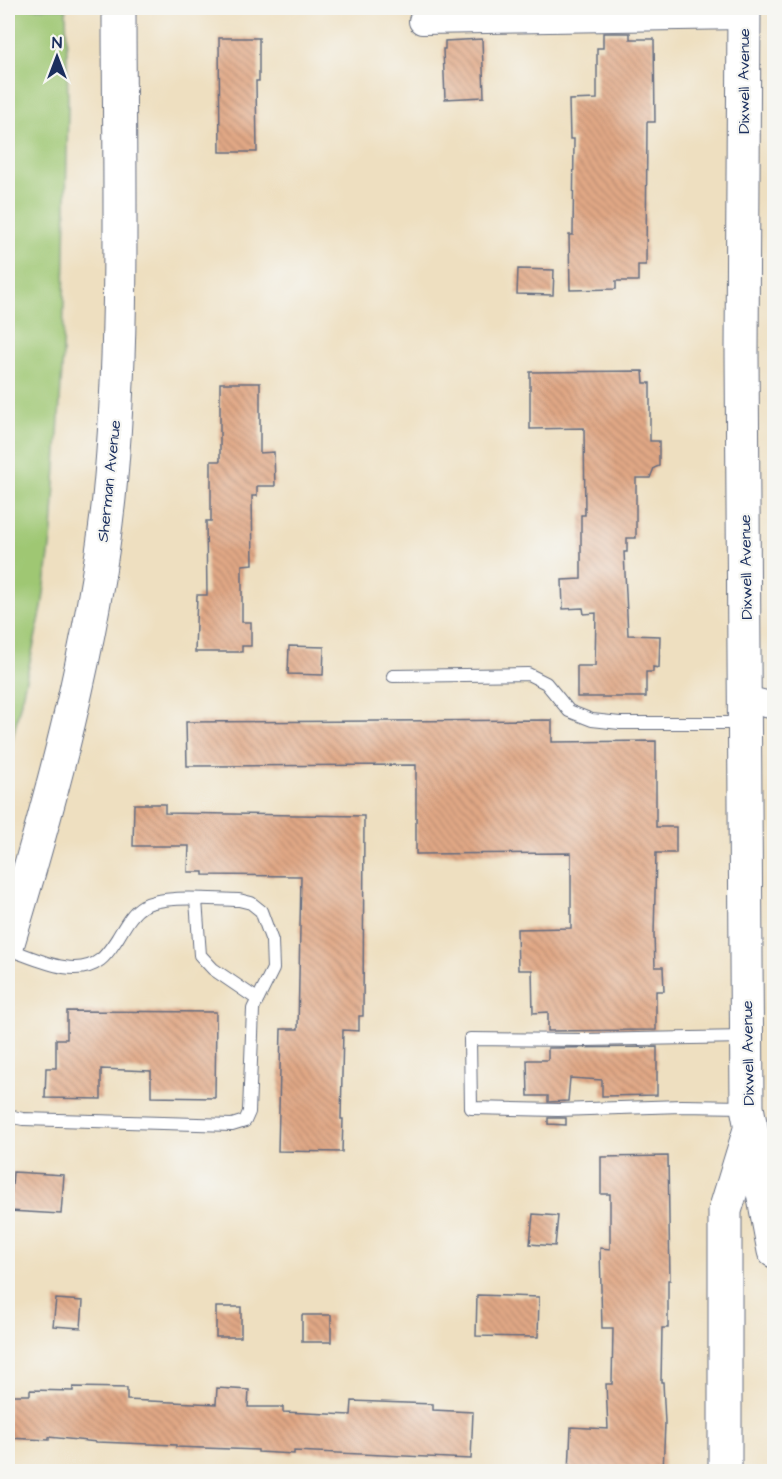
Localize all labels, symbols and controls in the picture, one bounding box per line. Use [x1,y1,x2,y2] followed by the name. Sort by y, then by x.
[27,27,87,87] north arrow
[733,28,755,134] street label: Dixwell Avenue
[52,32,62,54] text: N
[92,419,126,543] street label: Sherman Avenue
[734,514,758,620] street label: Dixwell Avenue
[736,1000,760,1106] street label: Dixwell Avenue

